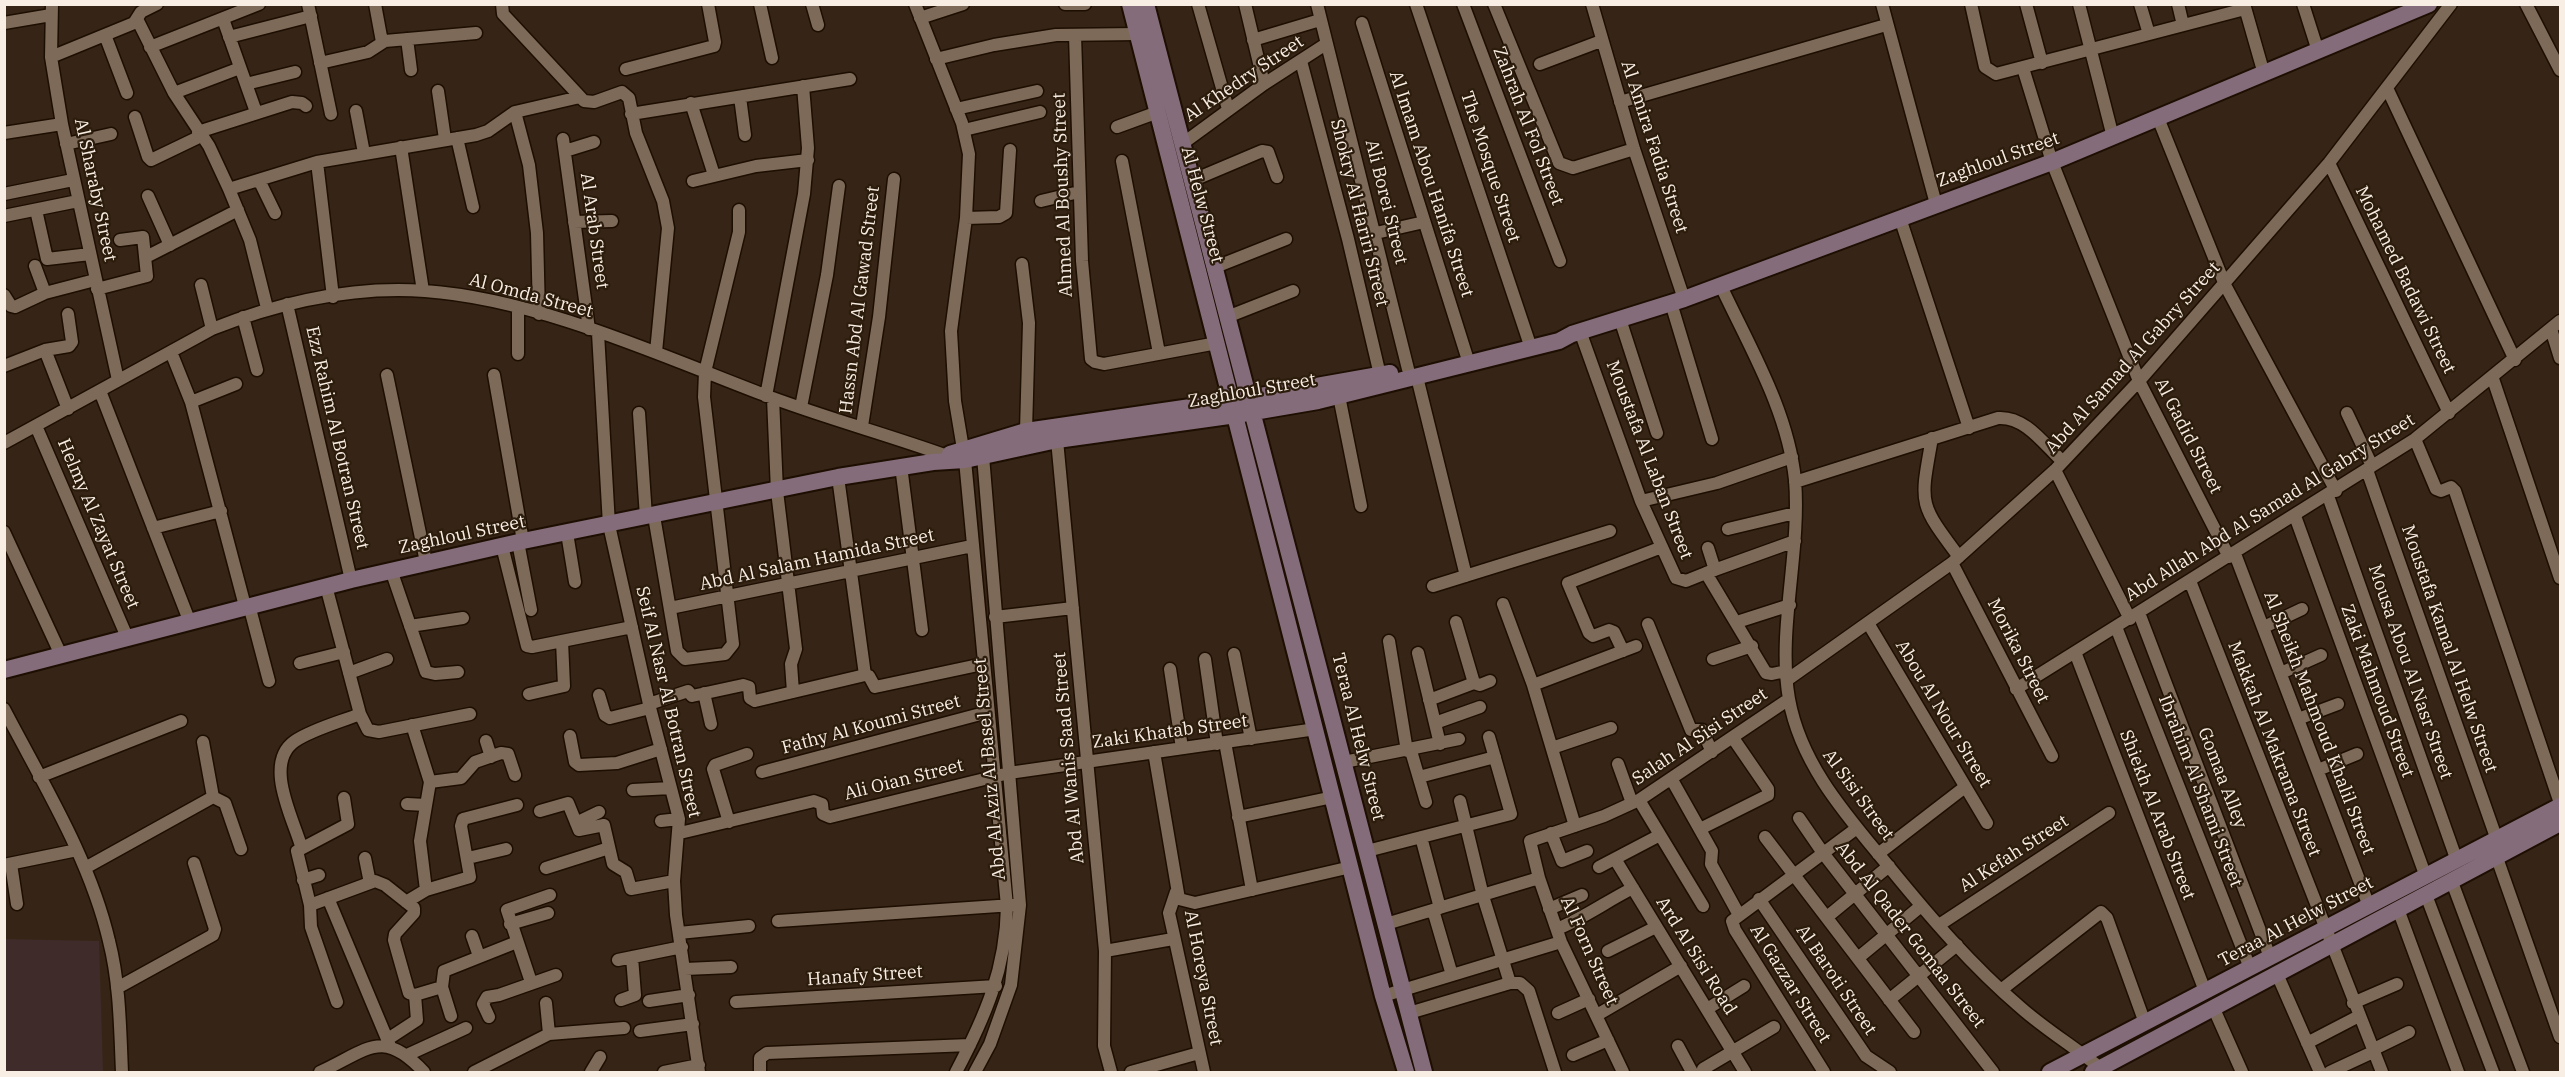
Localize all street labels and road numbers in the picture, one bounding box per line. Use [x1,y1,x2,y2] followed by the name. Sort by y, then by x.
[1180,31,1308,127] street label: Al Khedry Street
[1488,44,1568,208] street label: Zahrah Al Fol Street
[1616,58,1692,236] street label: Al Amira Fadia Street
[1384,68,1478,300] street label: Al Imam Abou Hanifa Street
[1455,89,1525,245] street label: The Mosque Street
[1049,92,1077,298] street label: Ahmed Al Boushy Street
[69,116,121,264] street label: Al Sharaby Street
[1325,117,1393,309] street label: Shokry Al Hariri Street
[1934,128,2062,192] street label: Zaghloul Street
[1360,137,1412,267] street label: Ali Borei Street
[1176,144,1228,266] street label: Al Helw Street
[575,171,613,291] street label: Al Arab Street
[2350,183,2460,377] street label: Mohamed Badawi Street
[835,185,885,415] street label: Hassn Abd Al Gawad Street
[2041,258,2225,458] street label: Abd Al Samad Al Gabry Street
[467,269,595,323] street label: Al Omda Street
[301,324,373,552] street label: Ezz Rahim Al Botran Street
[1601,358,1697,562] street label: Moustafa Al Laban Street
[1187,369,1317,413] street label: Zaghloul Street
[2150,375,2226,497] street label: Al Gadid Street
[2121,409,2419,607] street label: Abd Allah Abd Al Samad Al Gabry Street
[52,436,144,612] street label: Helmy Al Zayat Street
[397,511,527,559] street label: Zaghloul Street
[2396,522,2502,776] street label: Moustafa Kamal Al Helw Street
[698,525,936,595] street label: Abd Al Salam Hamida Street
[2363,562,2457,782] street label: Mousa Abou Al Nasr Street
[631,584,705,820] street label: Seif Al Nasr Al Botran Street
[2259,588,2379,858] street label: Al Sheikh Mahmoud Khalil Street
[1982,595,2054,707] street label: Morika Street
[2336,602,2418,780] street label: Zaki Mahmoud Street
[1890,636,1996,792] street label: Abou Al Nour Street
[2223,638,2325,860] street label: Makkah Al Makrama Street
[1049,651,1089,865] street label: Abd Al Wanis Saad Street
[1327,651,1389,823] street label: Teraa Al Helw Street
[970,657,1010,881] street label: Abd Al Aziz Al Basel Street
[1628,684,1772,790] street label: Salah Al Sisi Street
[779,691,963,759] street label: Fathy Al Koumi Street
[2153,692,2247,890] street label: Ibrahim Al Shami Street
[1091,710,1249,754] street label: Zaki Khatab Street
[2193,725,2251,831] street label: Gomaa Alley
[2115,727,2199,903] street label: Shiekh Al Arab Street
[1818,745,1898,845] street label: Al Sisi Street
[842,755,966,805] street label: Ali Oian Street
[1955,811,2073,897] street label: Al Kefah Street
[1831,838,1989,1032] street label: Abd Al Qader Gomaa Street
[2215,872,2377,972] street label: Teraa Al Helw Street
[1555,893,1623,1009] street label: Al Forn Street
[1651,893,1741,1019] street label: Ard Al Sisi Road
[1179,908,1227,1048] street label: Al Horeya Street
[1745,921,1835,1047] street label: Al Gazzar Street
[1791,921,1881,1039] street label: Al Baroti Street
[806,961,924,991] street label: Hanafy Street

